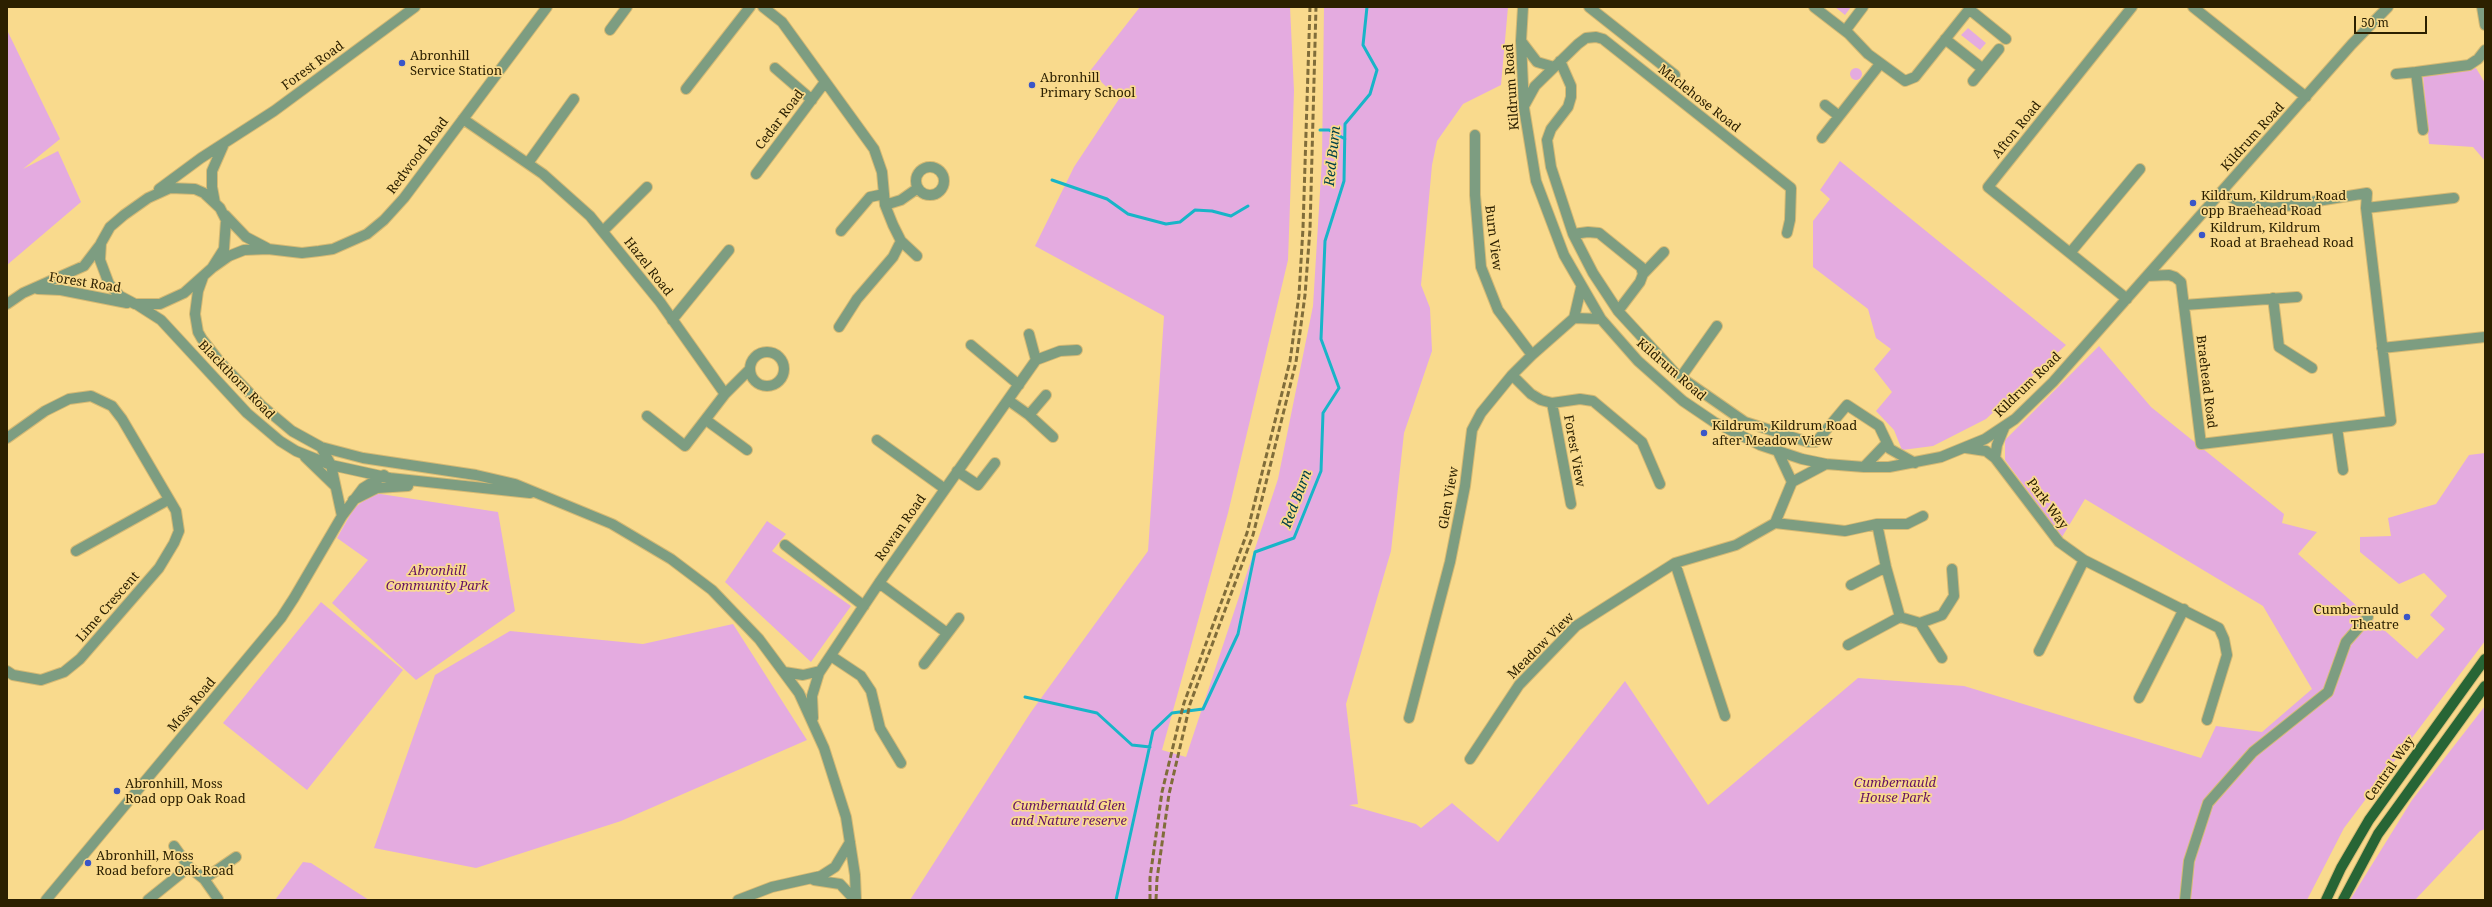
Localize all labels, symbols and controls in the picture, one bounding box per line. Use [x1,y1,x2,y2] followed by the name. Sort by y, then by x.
[2356,8,2429,34] scale bar
[2361,14,2389,31] text: 50 m
[279,38,347,94] street label: Forest Road
[1501,43,1523,131] street label: Kildrum Road
[410,48,502,79] place label: Abronhill Service Station
[397,58,407,68] marker: Abronhill Service Station
[1655,62,1743,136] street label: Maclehose Road
[1040,70,1135,101] place label: Abronhill Primary School
[1027,80,1037,90] marker: Abronhill Primary School
[752,87,808,153] street label: Cedar Road
[1989,98,2045,162] street label: Afton Road
[2218,100,2288,174] street label: Kildrum Road
[384,114,452,198] street label: Redwood Road
[1321,125,1345,187] water label: Red Burn
[2201,188,2346,219] place label: Kildrum, Kildrum Road opp Braehead Road
[2188,198,2198,208] marker: Kildrum, Kildrum Road opp Braehead Road
[1481,204,1505,272] street label: Burn View
[2210,220,2354,251] place label: Kildrum, Kildrum Road at Braehead Road
[2197,230,2207,240] marker: Kildrum, Kildrum Road at Braehead Road
[620,235,676,299] street label: Hazel Road
[48,270,122,296] street label: Forest Road
[2193,334,2219,430] street label: Braehead Road
[1633,336,1709,404] street label: Kildrum Road
[194,337,278,423] street label: Blackthorn Road
[1991,349,2065,421] street label: Kildrum Road
[1560,414,1588,488] street label: Forest View
[1712,418,1857,449] place label: Kildrum, Kildrum Road after Meadow View
[1699,428,1709,438] marker: Kildrum, Kildrum Road after Meadow View
[1436,466,1462,530] street label: Glen View
[1278,468,1316,530] water label: Red Burn
[2023,476,2071,532] street label: Park Way
[872,492,930,564] street label: Rowan Road
[386,563,488,594] park label: Abronhill Community Park
[73,569,143,645] street label: Lime Crescent
[2313,602,2399,633] place label: Cumbernauld Theatre
[1505,610,1577,682] street label: Meadow View
[2402,612,2412,622] marker: Cumbernauld Theatre
[165,675,219,735] street label: Moss Road
[2362,734,2418,804] street label: Central Way
[1854,775,1936,806] park label: Cumbernauld House Park
[125,776,246,807] place label: Abronhill, Moss Road opp Oak Road
[112,786,122,796] marker: Abronhill, Moss Road opp Oak Road
[1011,798,1127,829] park label: Cumbernauld Glen and Nature reserve
[96,848,234,879] place label: Abronhill, Moss Road before Oak Road
[83,858,93,868] marker: Abronhill, Moss Road before Oak Road

